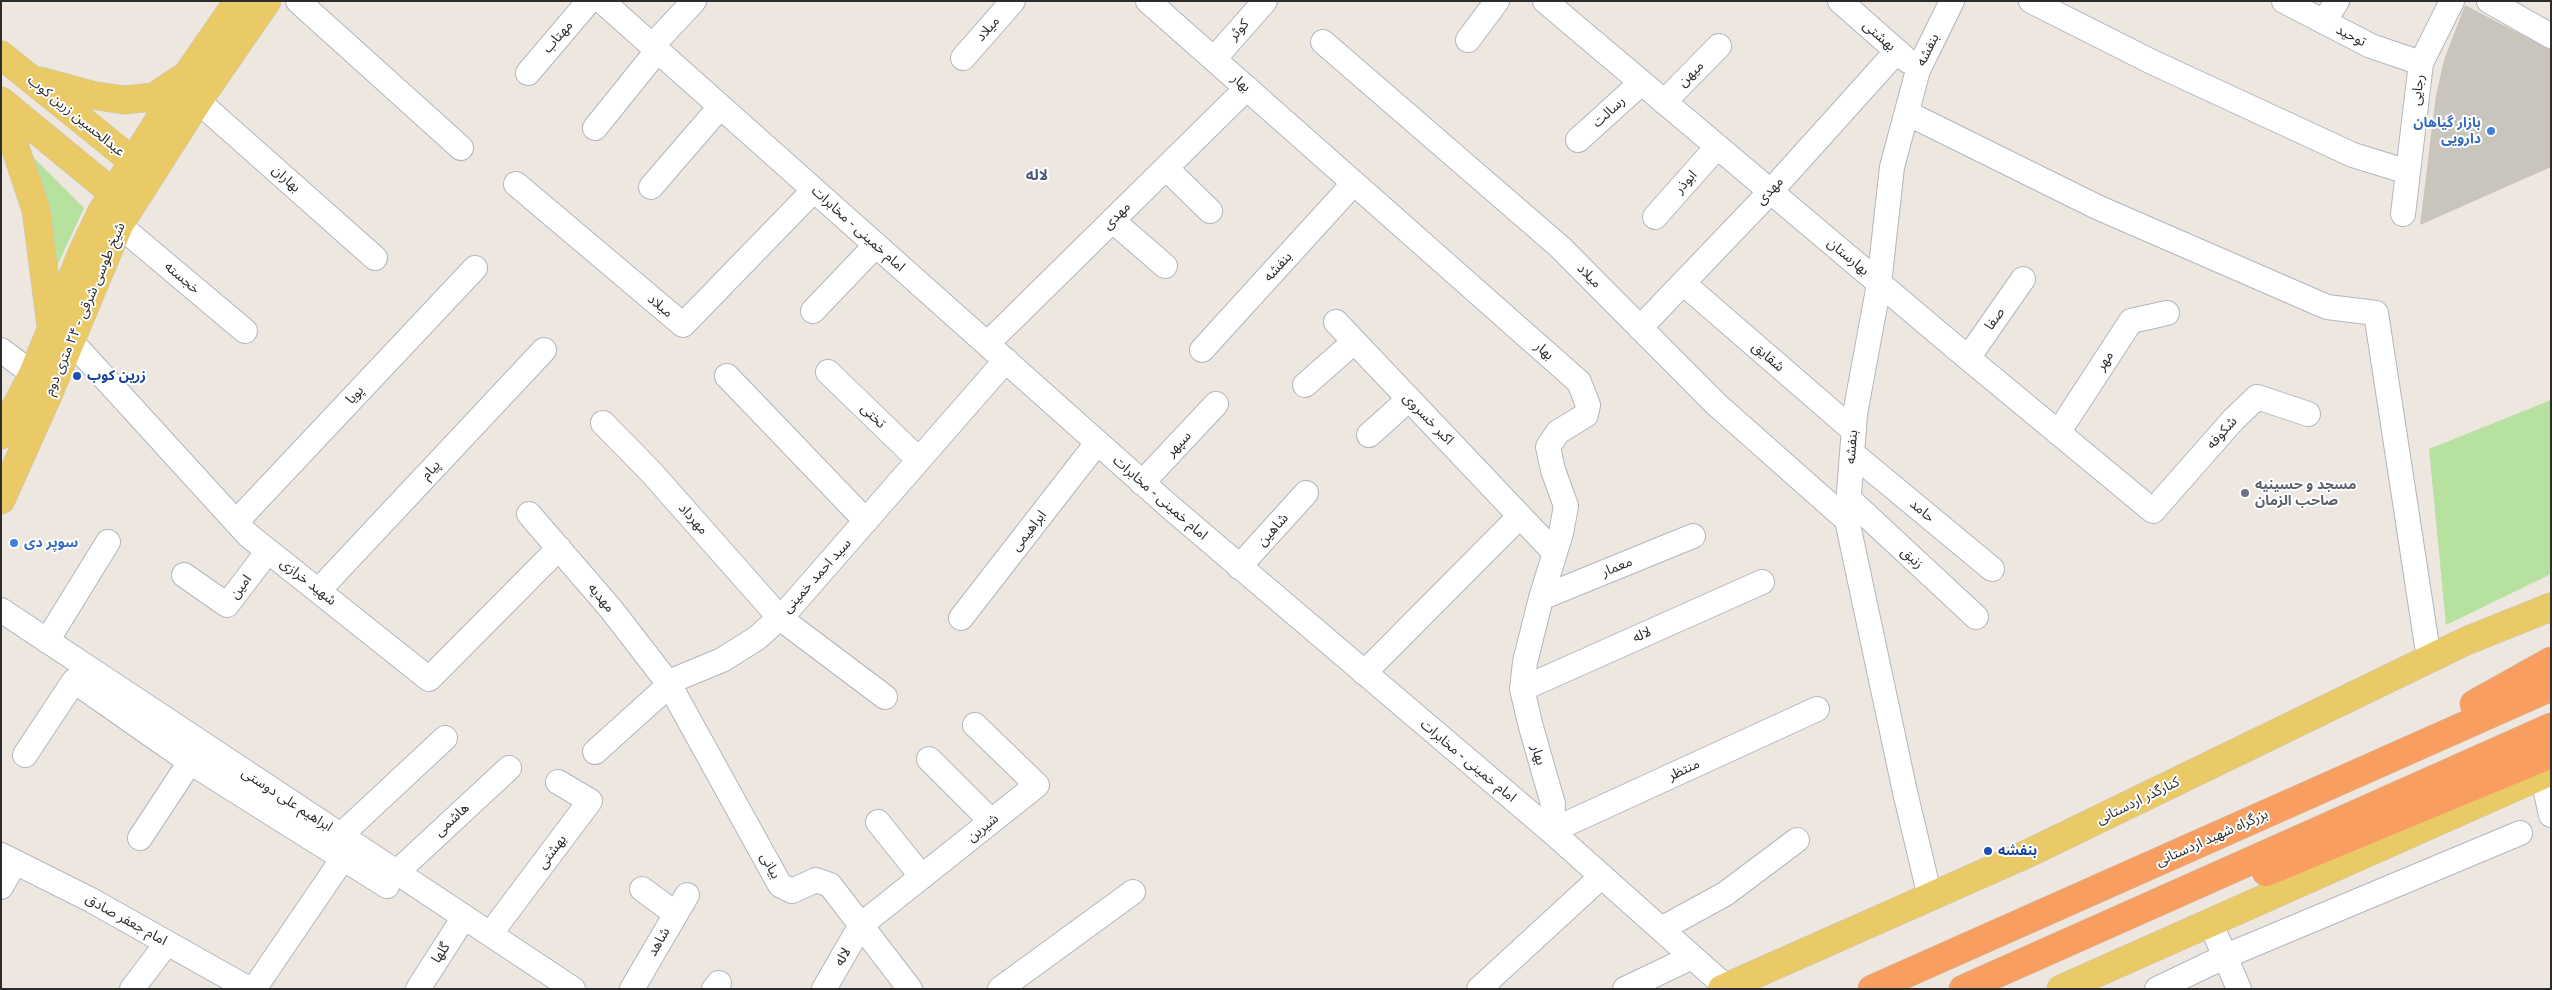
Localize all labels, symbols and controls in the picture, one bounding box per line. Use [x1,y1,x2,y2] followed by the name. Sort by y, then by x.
[973,13,1003,45] street label: میلاد
[1225,16,1253,44] street label: کوثر
[539,17,577,57] street label: مهتاب
[1859,17,1899,55] street label: بهشتی
[2333,21,2369,51] street label: توحید
[1913,31,1943,69] street label: بنفشه
[1674,57,1708,91] street label: میهن
[1228,70,1254,96] street label: بهار
[24,72,128,160] street label: عبدالحسین زرین کوب
[2408,73,2428,107] street label: رجایی
[1589,93,1629,131] street label: رسالت
[2413,115,2481,148] place label: بازار گیاهان دارویی
[2485,125,2497,137] marker: بازار گیاهان دارویی
[268,162,304,196] street label: بهاران
[1026,167,1048,185] district label: لاله
[1671,167,1701,197] street label: ابوذر
[1753,173,1787,209] street label: مهدی
[808,183,908,275] street label: امام خمینی - مخابرات
[1100,199,1134,233] street label: مهدی
[41,220,129,398] street label: شیخ طوسی شرقی - ۲۴ متری دوم
[1824,235,1872,279] street label: بهارستان
[1260,249,1296,285] street label: بنفشه
[161,258,203,298] street label: خجسته
[1573,260,1605,292] street label: میلاد
[644,291,676,321] street label: میلاد
[1981,304,2009,334] street label: صفا
[1531,338,1557,364] street label: بهار
[1748,338,1788,376] street label: شقایق
[2093,348,2117,374] street label: مهر
[87,368,146,384] place label: زرین کوب
[71,370,83,382] marker: زرین کوب
[342,382,368,408] street label: پویا
[1399,390,1457,448] street label: اکبر خسروی
[857,400,889,432] street label: تختی
[2203,413,2241,453] street label: شکوفه
[1163,428,1195,460] street label: سپهر
[1842,429,1862,465] street label: بنفشه
[1109,452,1211,544] street label: امام خمینی - مخابرات
[418,457,444,483] street label: پیام
[2255,477,2356,510] place label: مسجد و حسینیه صاحب الزمان
[2239,487,2251,499] marker: مسجد و حسینیه صاحب الزمان
[1906,496,1938,526] street label: حامد
[675,500,711,538] street label: مهرداد
[1008,507,1050,555] street label: ابراهیمی
[1254,510,1292,550] street label: شاهین
[24,535,78,551] place label: سوپر دی
[779,535,855,617] street label: سید احمد خمینی
[8,537,20,549] marker: سوپر دی
[1897,543,1927,573] street label: زنبق
[1599,553,1635,581] street label: معمار
[276,555,340,609] street label: شهید خرازی
[226,572,256,602] street label: امین
[584,580,618,616] street label: مهدیه
[1630,624,1654,646] street label: لاله
[1417,716,1519,806] street label: امام خمینی - مخابرات
[1527,743,1549,767] street label: بهار
[1666,755,1702,785] street label: منتظر
[238,764,336,836] street label: ابراهیم علی دوستی
[2094,774,2182,828] street label: کنارگذر اردستانی
[431,800,473,840] street label: هاشمی
[2153,806,2271,870] street label: بزرگراه شهید اردستانی
[964,810,1002,846] street label: شیرین
[534,832,570,872] street label: بهشتی
[1998,843,2037,859] place label: بنفشه
[1982,845,1994,857] marker: بنفشه
[756,850,784,882] street label: بیانی
[82,891,170,949] street label: امام جعفر صادق
[644,925,674,959] street label: شاهد
[428,940,454,966] street label: گلها
[831,945,855,969] street label: لاله

